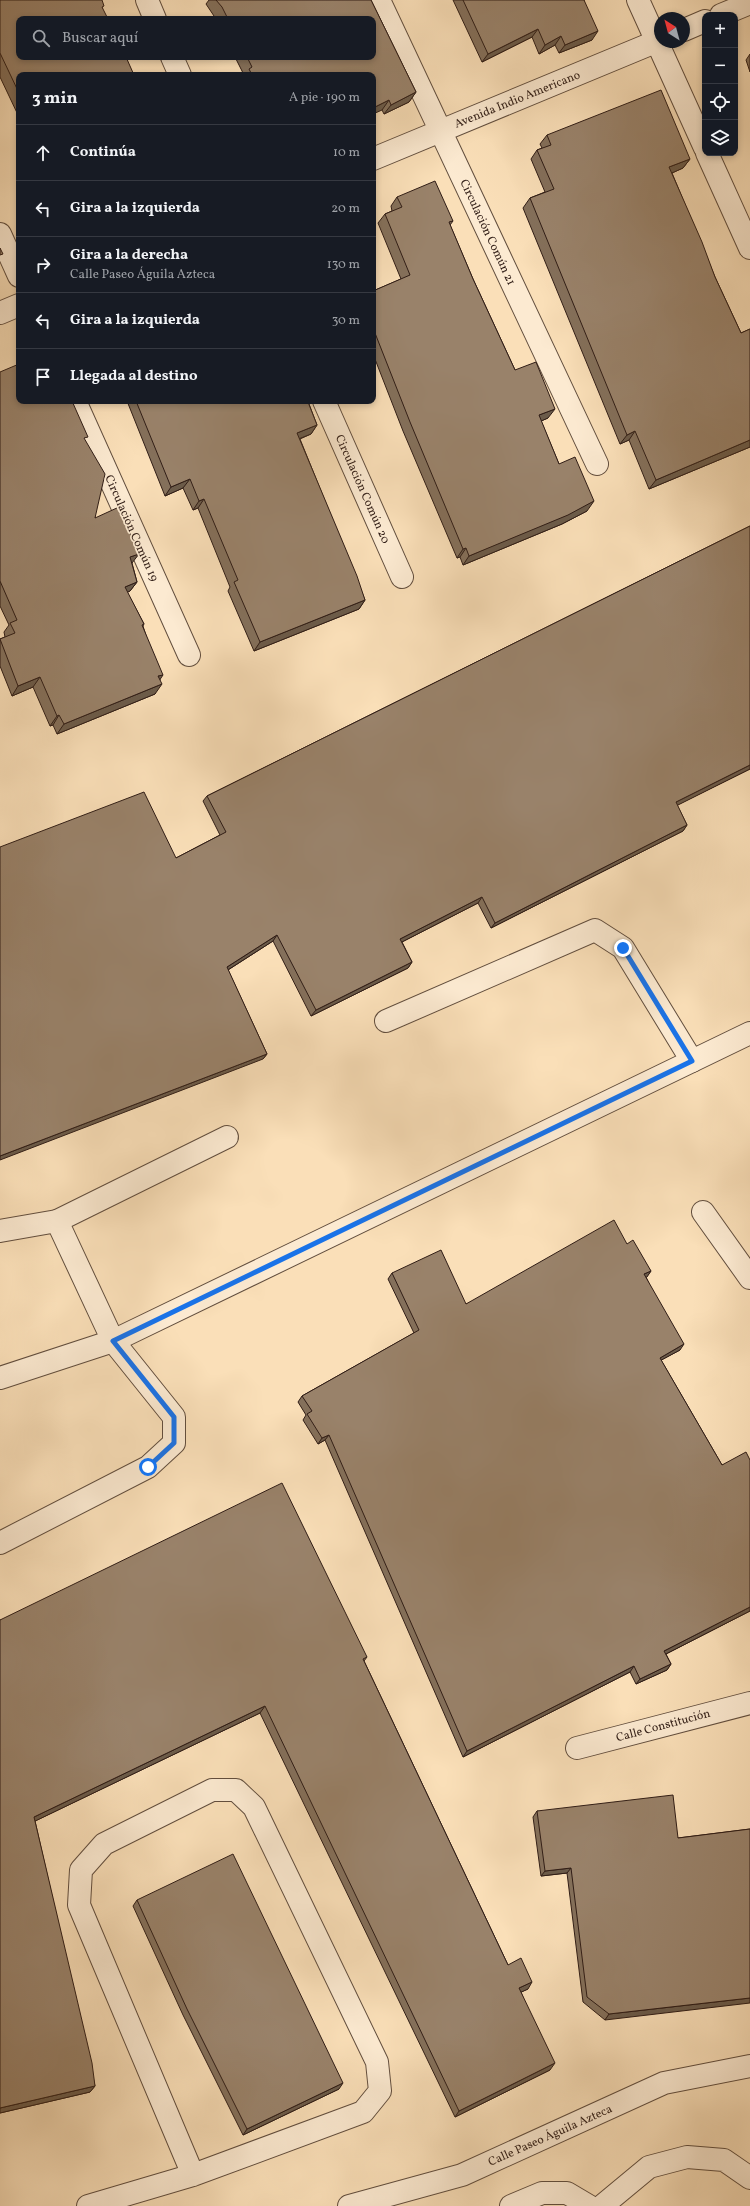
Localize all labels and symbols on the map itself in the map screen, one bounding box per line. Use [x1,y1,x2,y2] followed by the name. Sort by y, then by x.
[654,12,690,48] north arrow
[452,67,583,133] street label: Avenida Indio Americano
[455,177,519,288] street label: Circulación Común 21
[331,432,393,546] street label: Circulación Común 20
[100,473,162,584] street label: Circulación Común 19
[614,939,632,957] route end
[139,1458,157,1476] route start
[614,1706,712,1746] street label: Calle Constitución
[485,2100,615,2171] street label: Calle Paseo Águila Azteca

